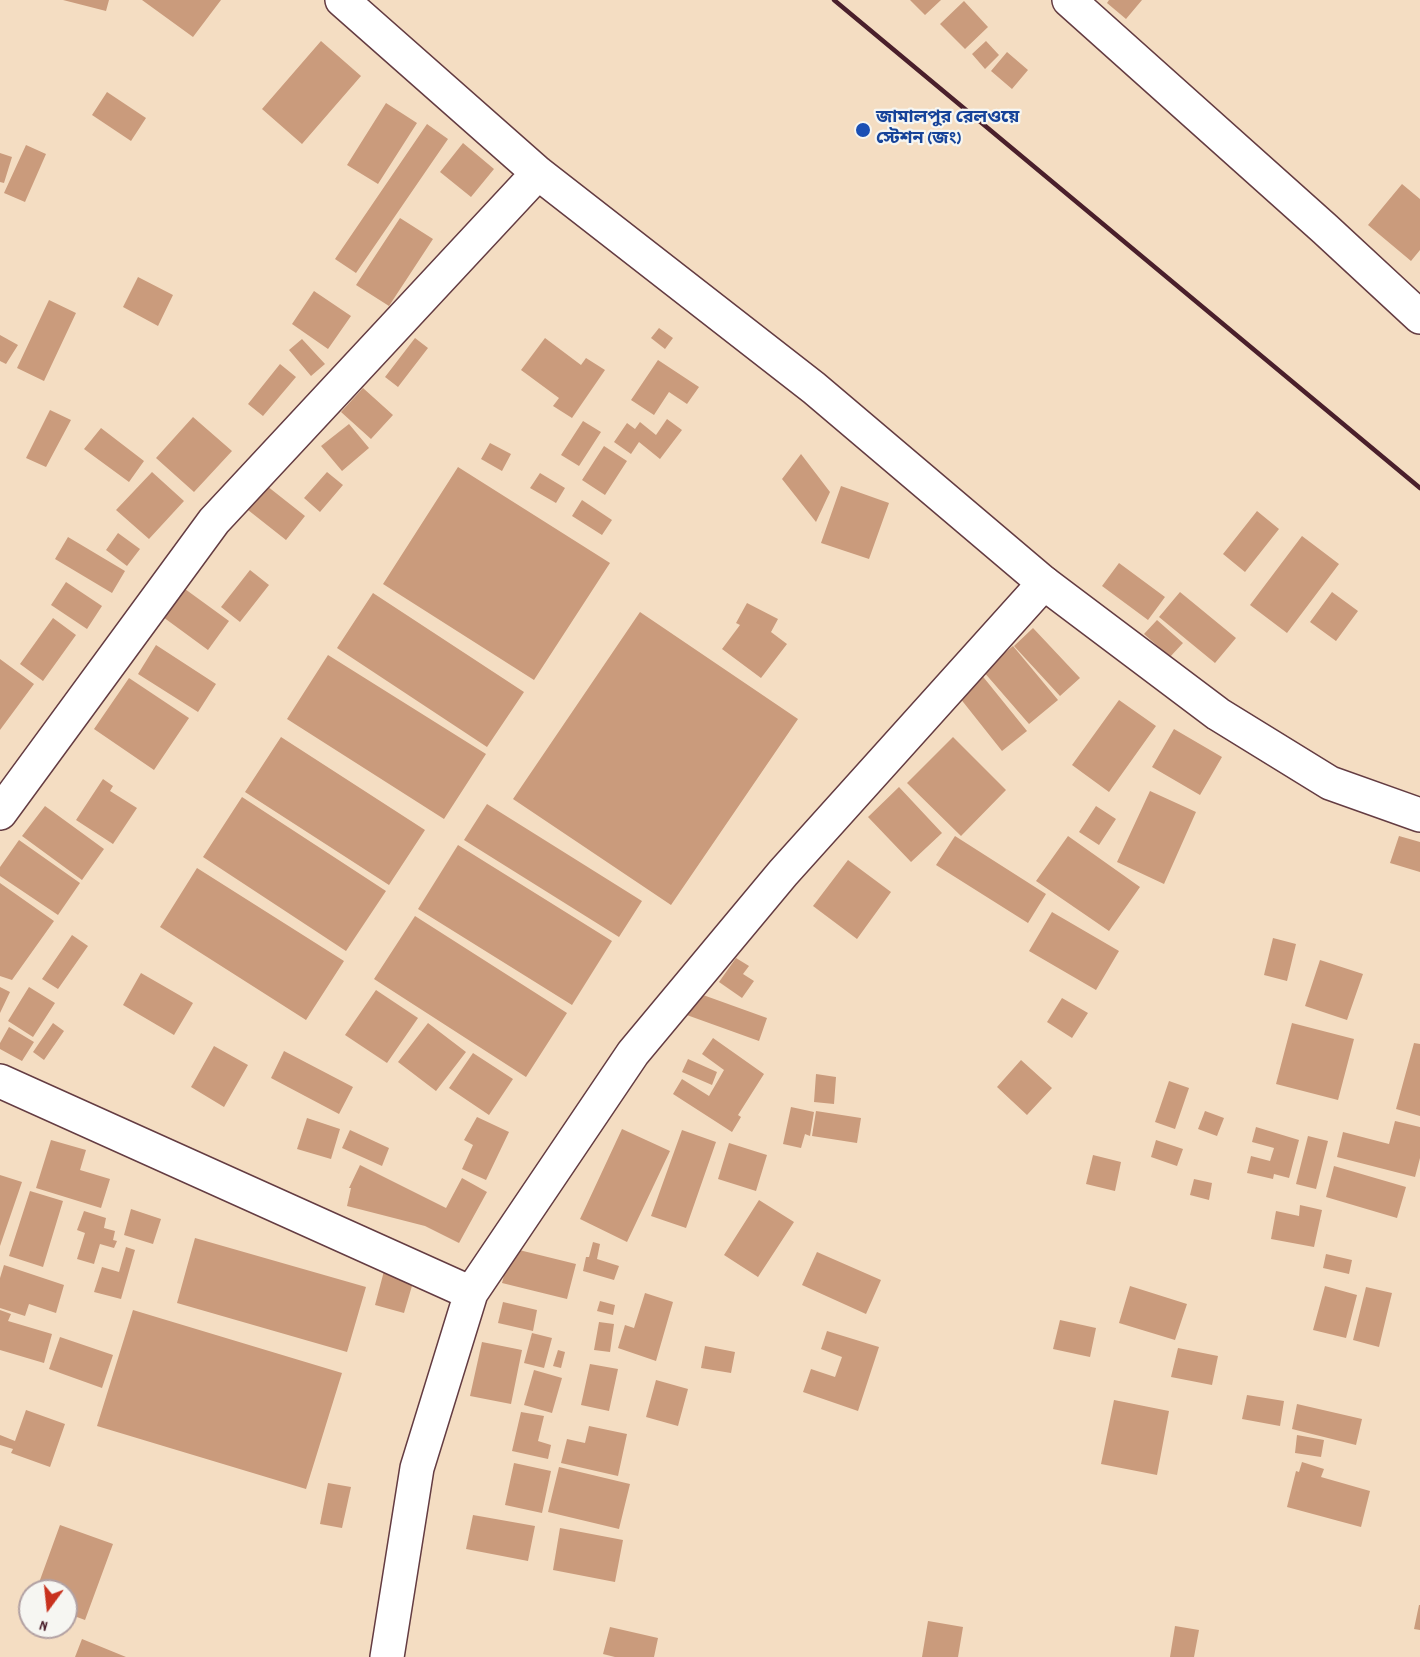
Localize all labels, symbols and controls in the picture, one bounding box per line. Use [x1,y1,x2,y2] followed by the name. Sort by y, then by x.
[876,109,1019,152] place label: জামালপুর রেলওয়ে স্টেশন (জং)
[854,121,872,139] marker: জামালপুর রেলওয়ে স্টেশন (জং)
[18,1579,78,1639] north arrow
[37,1613,51,1637] text: N

